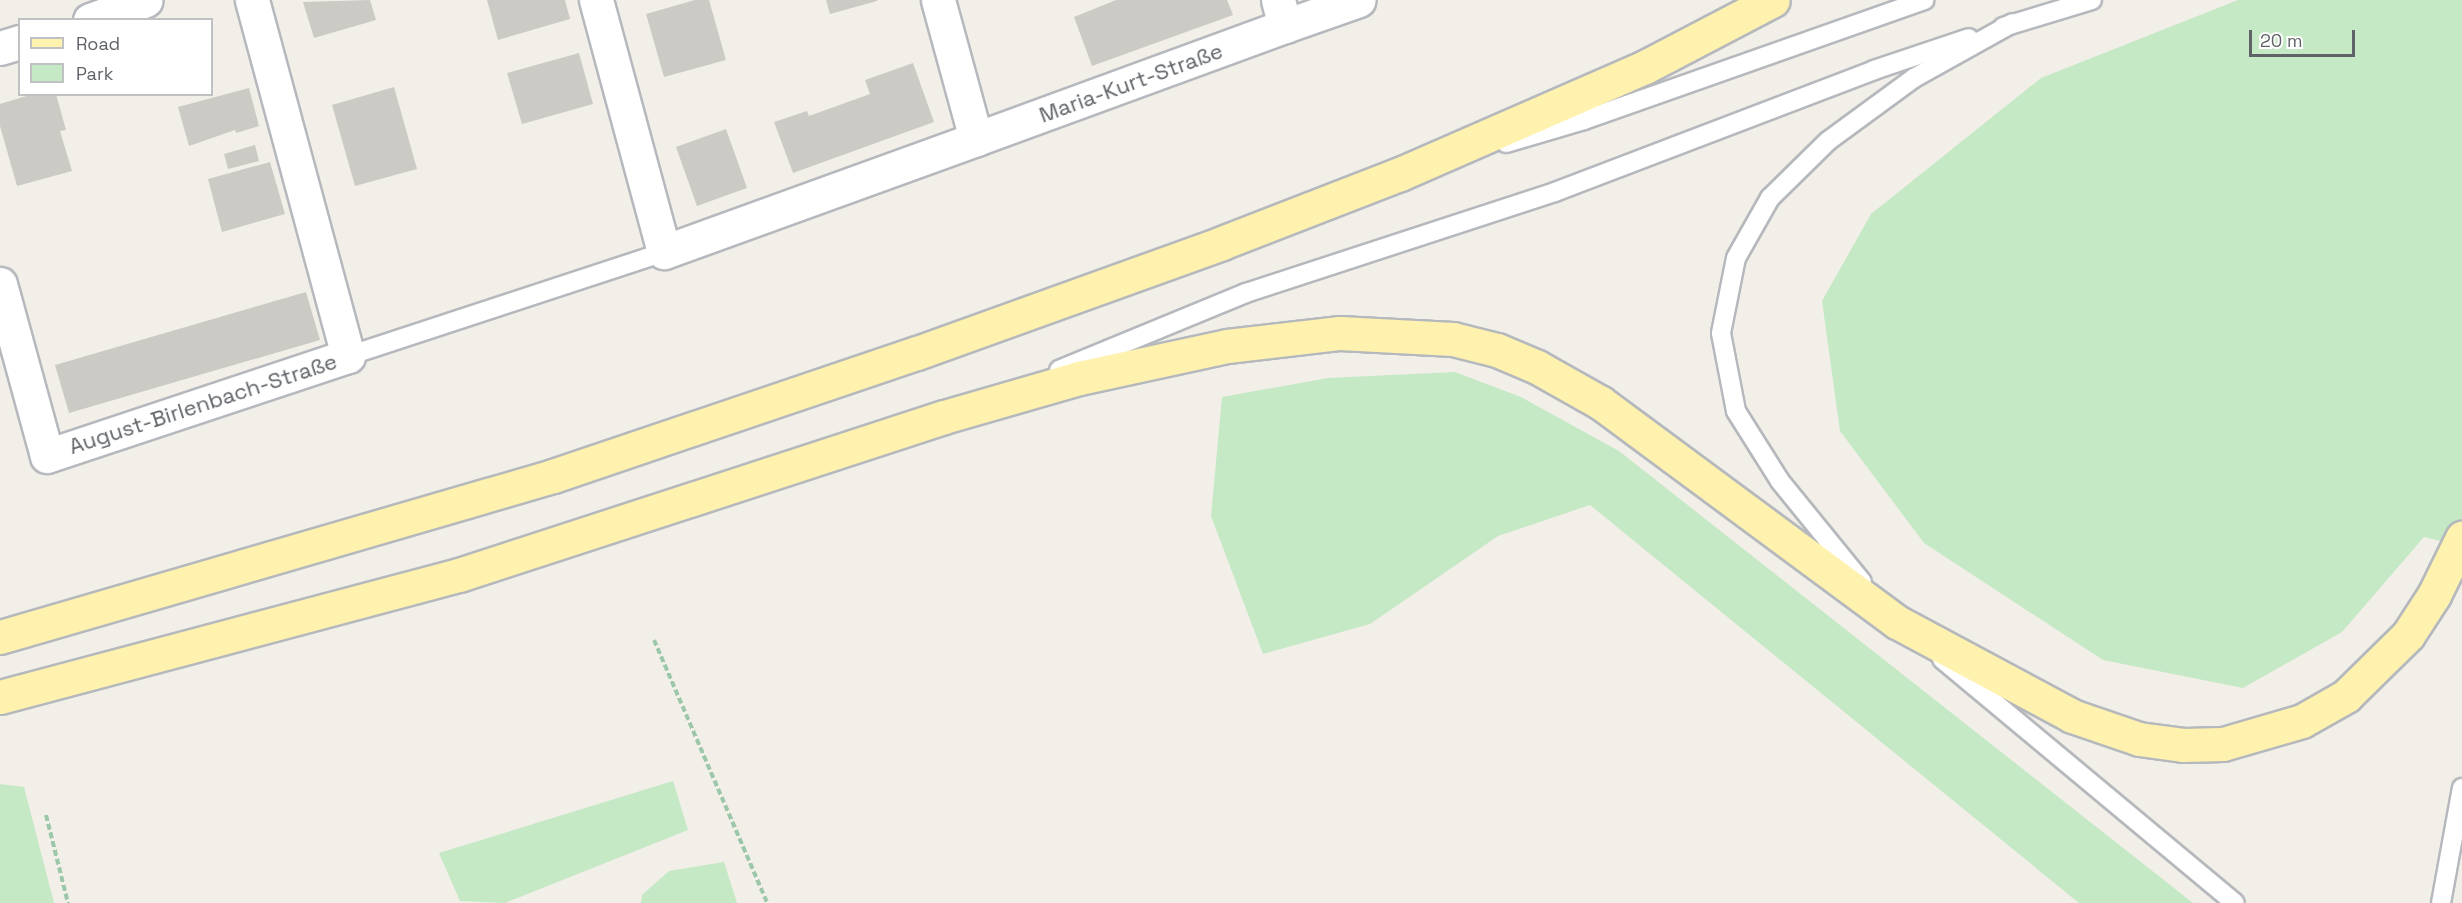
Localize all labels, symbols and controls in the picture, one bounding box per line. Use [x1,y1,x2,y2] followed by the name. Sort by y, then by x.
[18,18,213,96] legend
[2252,18,2358,56] scale bar
[2260,29,2303,52] text: 20 m
[76,32,120,55] text: Road
[1036,37,1226,129] street label: Maria-Kurt-Straße
[76,62,113,85] text: Park
[66,348,340,460] street label: August-Birlenbach-Straße

